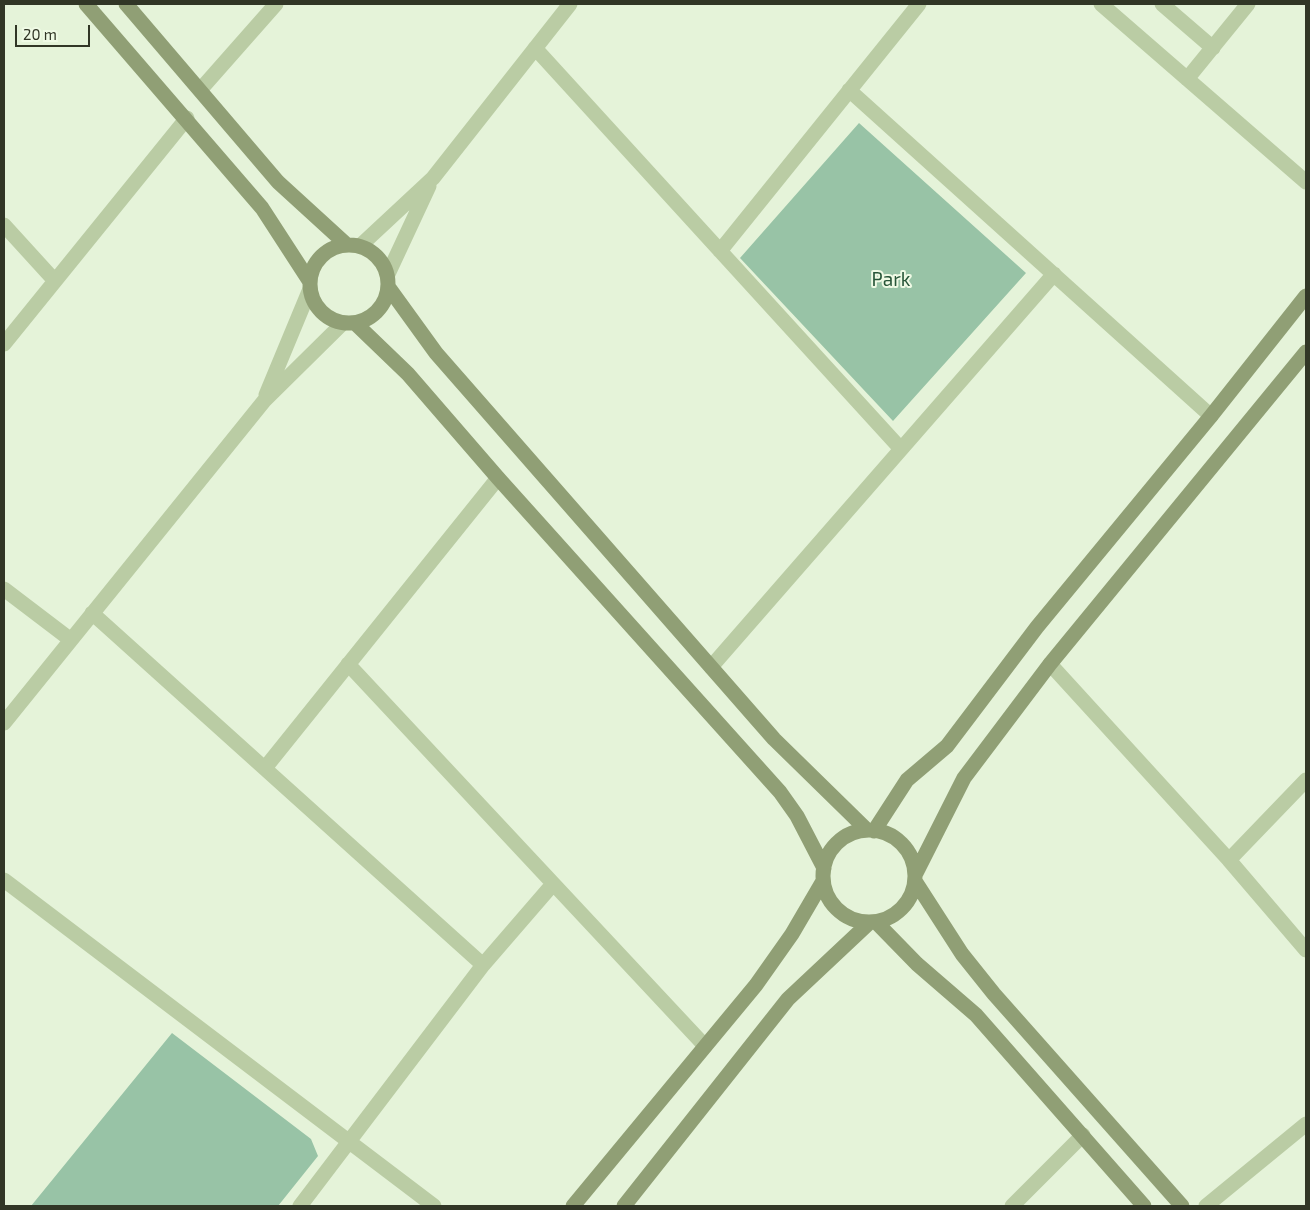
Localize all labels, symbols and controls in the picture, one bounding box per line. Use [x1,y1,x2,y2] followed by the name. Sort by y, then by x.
[18,15,92,47] scale bar
[23,25,57,43] text: 20 m
[872,269,910,291] park label: Park

